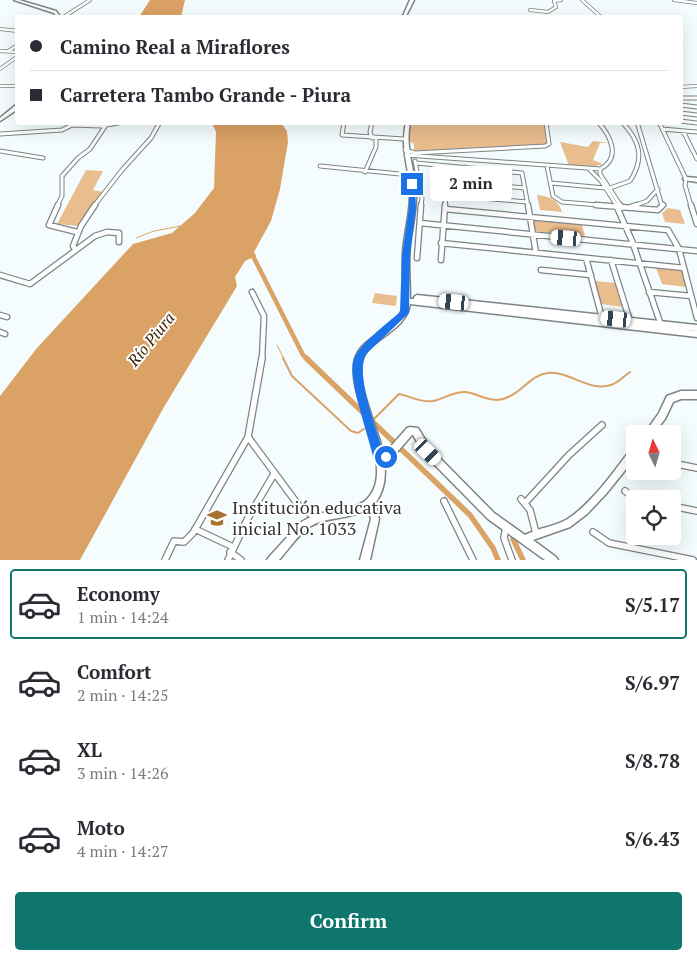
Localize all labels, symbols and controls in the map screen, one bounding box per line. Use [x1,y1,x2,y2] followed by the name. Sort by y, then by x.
[60,34,290,59] text: Camino Real a Miraflores
[60,82,351,107] text: Carretera Tambo Grande - Piura
[430,166,512,202] callout: 2 min
[449,172,493,194] text: 2 min
[401,173,423,195] route end
[550,229,581,247] car
[438,293,469,311] car
[122,307,180,371] water label: Río Piura
[600,310,631,328] car
[626,425,681,480] north arrow
[626,425,681,545] map controls
[411,436,444,468] car
[375,446,397,468] route start
[626,490,681,545] button: locate
[232,495,402,540] place label: Institución educativa inicial No. 1033
[206,507,228,529] school or university icon: Institución educativa inicial No. 1033
[77,581,160,606] text: Economy
[17,582,62,627] icon: car
[625,592,680,617] text: S/5.17
[77,606,169,628] text: 1 min · 14:24
[77,659,152,684] text: Comfort
[17,660,62,705] icon: car
[625,670,680,695] text: S/6.97
[77,684,169,706] text: 2 min · 14:25
[77,737,102,762] text: XL
[17,738,62,783] icon: car
[625,748,680,773] text: S/8.78
[77,762,169,784] text: 3 min · 14:26
[77,815,125,840] text: Moto
[17,816,62,861] icon: car
[625,826,680,851] text: S/6.43
[77,840,169,862] text: 4 min · 14:27
[15,892,682,950] button: Confirm

